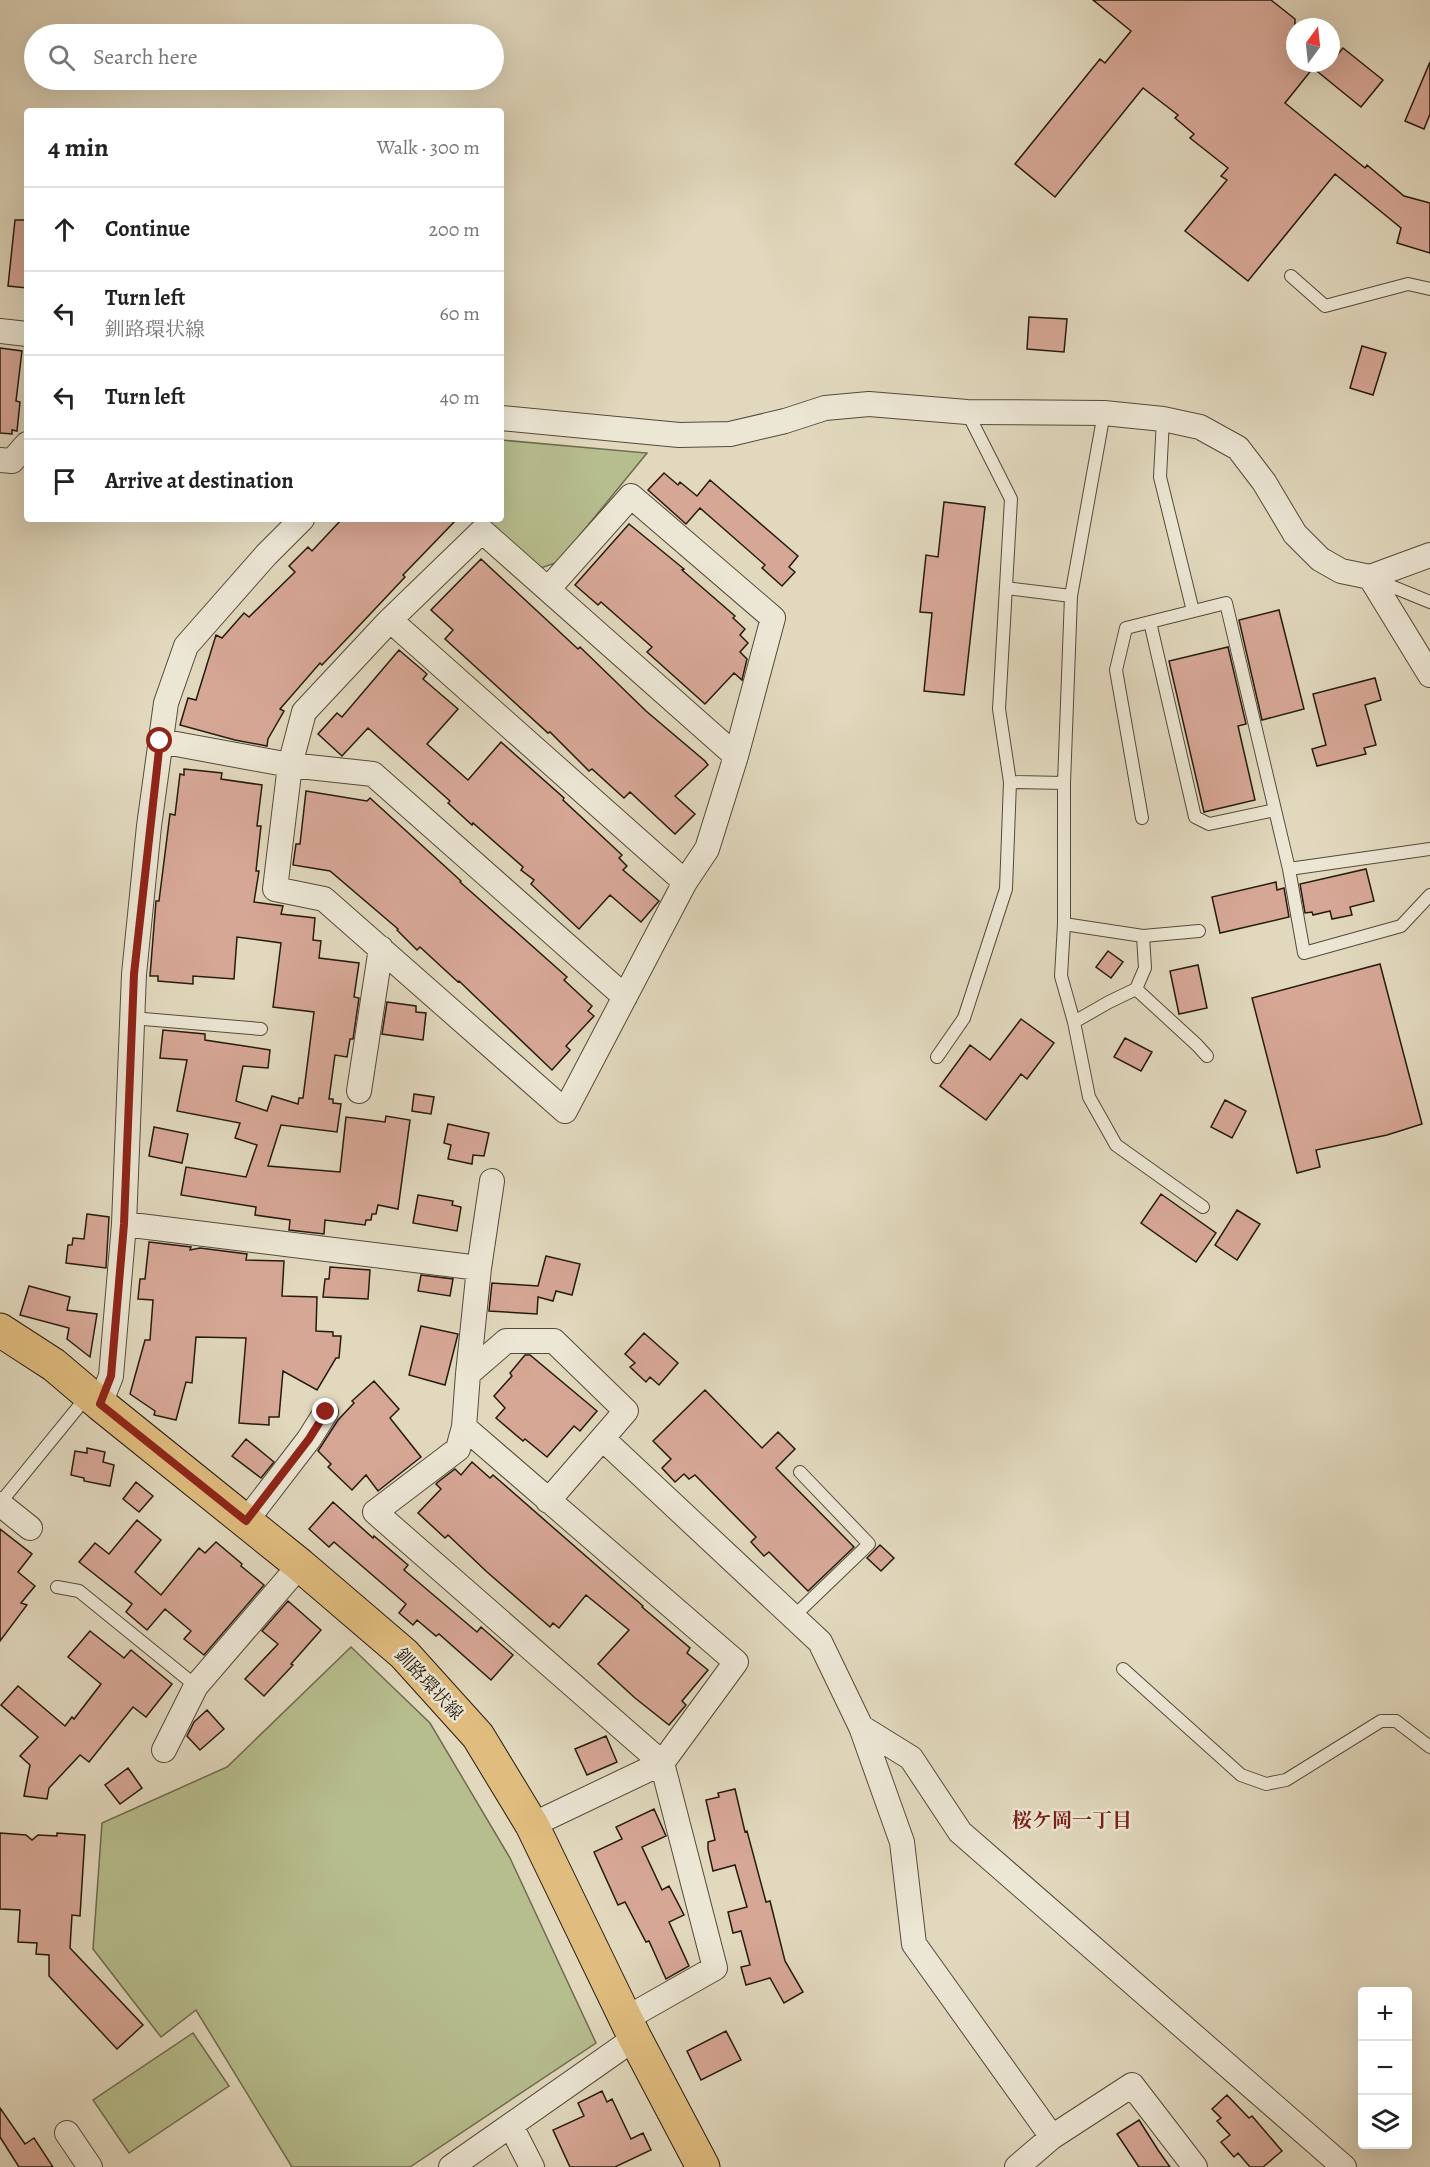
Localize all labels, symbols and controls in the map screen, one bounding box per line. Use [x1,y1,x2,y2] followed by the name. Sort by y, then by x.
[1286,18,1340,72] north arrow
[24,24,504,90] search box
[45,41,78,74] icon: search
[93,42,198,72] text: Search here
[48,130,109,165] text: 4 min
[377,134,480,161] text: Walk · 300 m
[48,213,81,246] icon: ahead
[105,214,190,244] text: Continue
[429,216,480,243] text: 200 m
[105,283,185,313] text: Turn left
[48,297,81,330] icon: left
[440,300,480,327] text: 60 m
[105,316,205,343] text: 釧路環状線
[48,381,81,414] icon: left
[105,382,185,412] text: Turn left
[440,384,480,411] text: 40 m
[48,465,81,498] icon: arrive
[105,466,294,496] text: Arrive at destination
[146,727,172,753] route start
[312,1398,338,1424] route end
[390,1643,468,1725] street label: 釧路環状線
[1012,1807,1132,1834] district label: 桜ケ岡一丁目
[1358,1987,1412,2149] map controls
[1358,1987,1412,2041] button: +
[1358,2041,1412,2095] button: −
[1358,2095,1412,2149] button: layers

